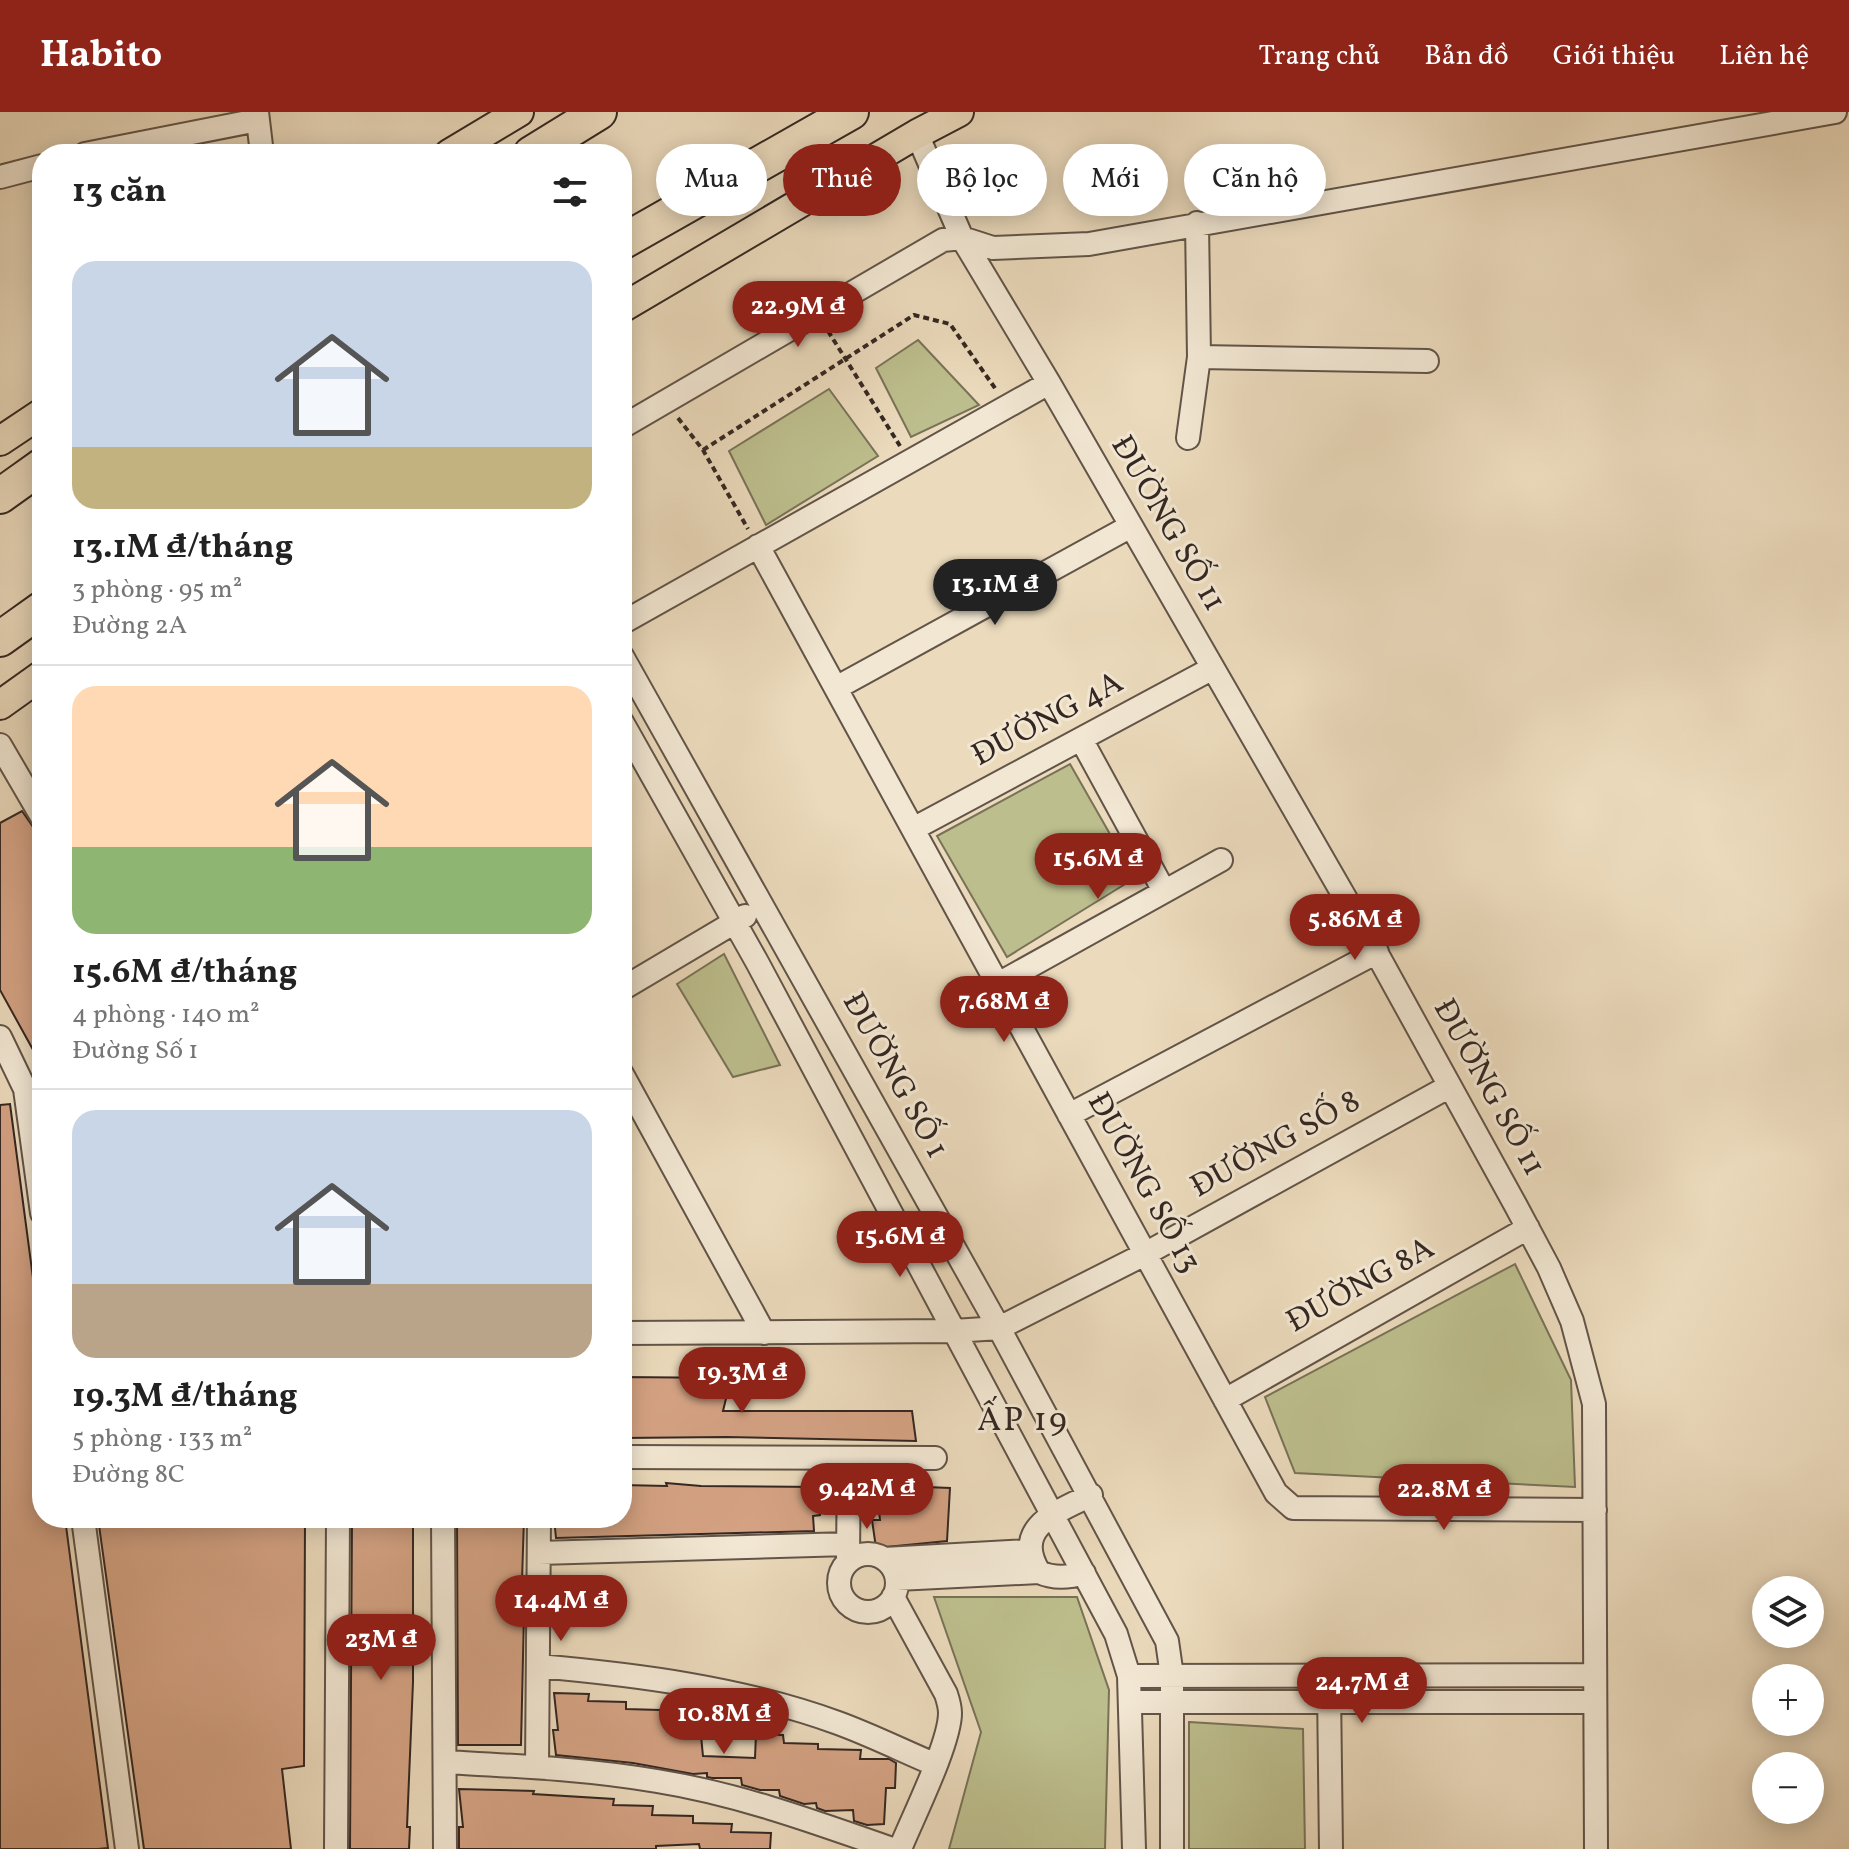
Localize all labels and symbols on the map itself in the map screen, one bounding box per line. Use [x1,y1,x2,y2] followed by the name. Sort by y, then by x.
[724,281,872,349] pin: 22.9M ₫
[1099,427,1237,620] street label: ĐƯỜNG SỐ 11
[921,559,1069,627] pin: 13.1M ₫
[965,662,1131,778] street label: ĐƯỜNG 4A
[1024,833,1172,901] pin: 15.6M ₫
[1281,894,1429,962] pin: 5.86M ₫
[930,976,1078,1044] pin: 7.68M ₫
[830,984,960,1167] street label: ĐƯỜNG SỐ 1
[1421,991,1557,1184] street label: ĐƯỜNG SỐ 11
[1182,1079,1369,1210] street label: ĐƯỜNG SỐ 8
[1075,1084,1212,1281] street label: ĐƯỜNG SỐ 13
[826,1211,974,1279] pin: 15.6M ₫
[1279,1227,1443,1345] street label: ĐƯỜNG 8A
[668,1347,816,1415] pin: 19.3M ₫
[977,1396,1069,1445] district label: ẤP 19
[793,1463,941,1531] pin: 9.42M ₫
[1370,1464,1518,1532] pin: 22.8M ₫
[487,1575,635,1643] pin: 14.4M ₫
[325,1614,437,1682] pin: 23M ₫
[1288,1657,1436,1725] pin: 24.7M ₫
[650,1688,798,1756] pin: 10.8M ₫

